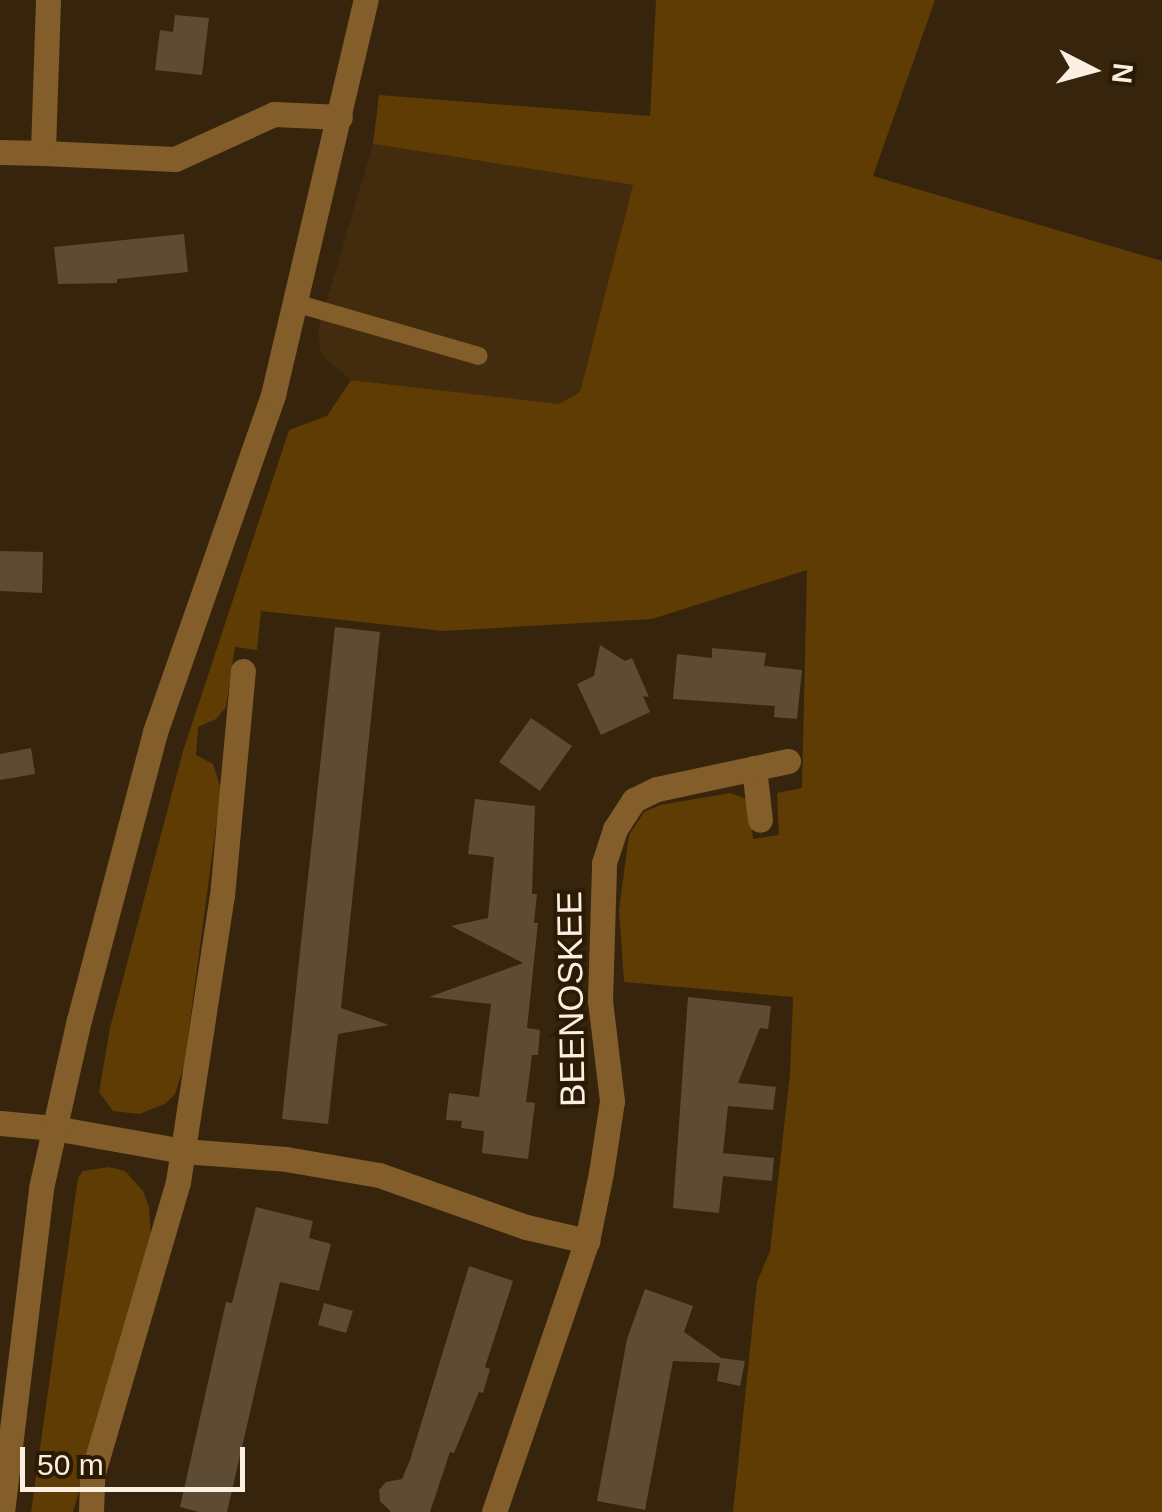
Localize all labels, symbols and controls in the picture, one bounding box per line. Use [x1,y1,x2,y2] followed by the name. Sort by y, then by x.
[1042,20,1142,120] north arrow
[1106,61,1139,85] text: N
[548,891,594,1107] street label: BEENOSKEE
[25,1427,250,1489] scale bar
[37,1448,104,1481] text: 50 m

